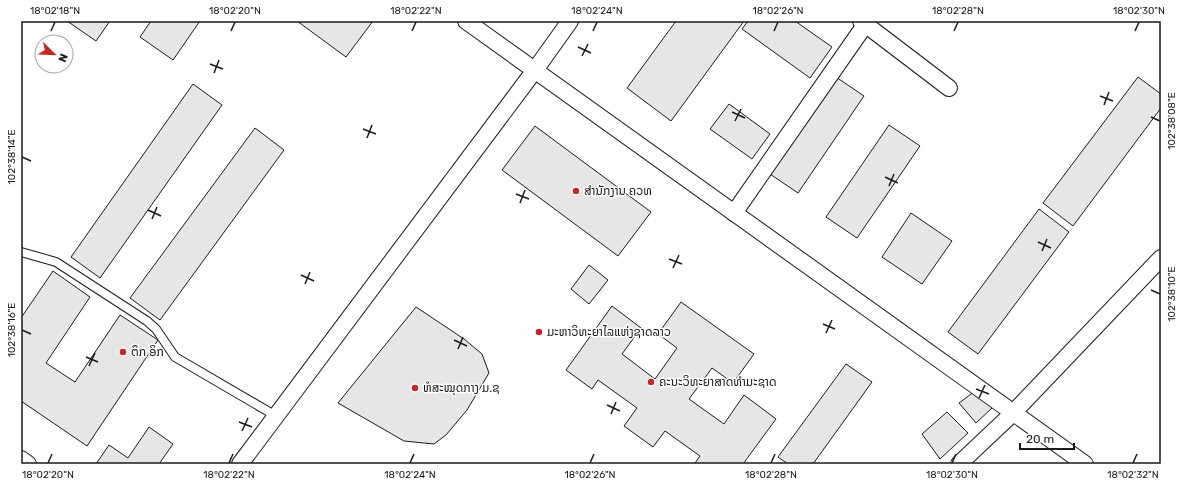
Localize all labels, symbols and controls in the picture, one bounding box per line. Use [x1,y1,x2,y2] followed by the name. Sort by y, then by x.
[30,5,80,17] text: 18°02'18"N
[209,5,261,17] text: 18°02'20"N
[390,5,442,17] text: 18°02'22"N
[571,5,623,17] text: 18°02'24"N
[752,5,804,17] text: 18°02'26"N
[932,5,984,17] text: 18°02'28"N
[1113,5,1165,17] text: 18°02'30"N
[34,34,74,74] north arrow
[55,52,70,64] text: N
[1166,92,1178,150] text: 102°38'08"E
[6,130,18,185] text: 102°38'14"E
[584,184,652,198] place label: ສຳນັກງານ ຄວທ
[571,186,581,196] marker: ສຳນັກງານ ຄວທ
[1166,266,1178,322] text: 102°38'10"E
[6,303,18,357] text: 102°38'16"E
[547,325,671,339] place label: ມະຫາວິທະຍາໄລແຫ່ງຊາດລາວ
[534,327,544,337] marker: ມະຫາວິທະຍາໄລແຫ່ງຊາດລາວ
[131,345,164,359] place label: ຕຶກ ອິກ
[118,347,128,357] marker: ຕຶກ ອິກ
[659,375,777,389] place label: ຄະນະວິທະຍາສາດທຳມະຊາດ
[646,377,656,387] marker: ຄະນະວິທະຍາສາດທຳມະຊາດ
[423,381,500,396] place label: ຫໍສະໝຸດກາງ ມ.ຊ
[410,383,420,393] marker: ຫໍສະໝຸດກາງ ມ.ຊ
[1020,425,1074,451] scale bar
[1026,432,1054,446] text: 20 m
[22,469,74,481] text: 18°02'20"N
[203,469,255,481] text: 18°02'22"N
[384,469,436,481] text: 18°02'24"N
[564,469,616,481] text: 18°02'26"N
[745,469,797,481] text: 18°02'28"N
[926,469,978,481] text: 18°02'30"N
[1107,469,1159,481] text: 18°02'32"N

